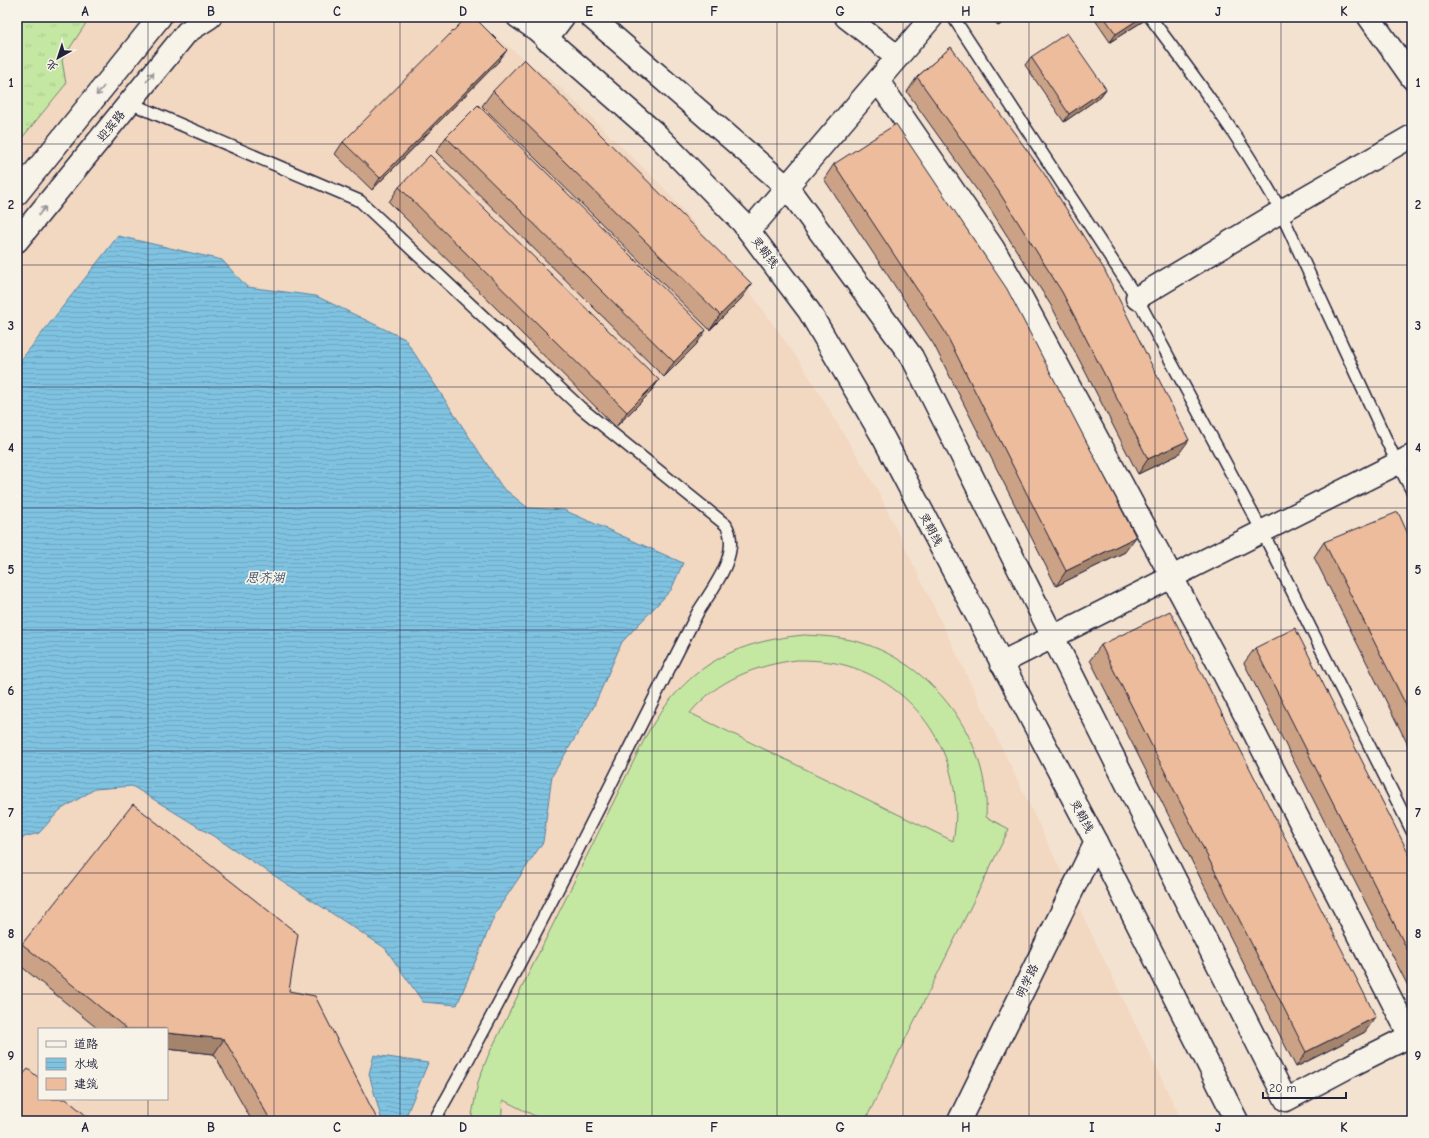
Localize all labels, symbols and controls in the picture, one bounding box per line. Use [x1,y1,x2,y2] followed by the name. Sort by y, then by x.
[81,4,89,19] text: A
[207,4,215,19] text: B
[333,4,341,19] text: C
[459,4,467,19] text: D
[585,4,593,19] text: E
[710,4,718,19] text: F
[835,4,845,19] text: G
[961,4,971,19] text: H
[1089,4,1095,19] text: I
[1215,4,1221,19] text: J
[1340,4,1348,19] text: K
[38,38,78,78] north arrow
[44,57,60,74] text: 北
[146,72,155,83] one-way arrow
[8,75,14,90] text: 1
[1415,75,1421,90] text: 1
[96,86,105,97] one-way arrow
[94,108,128,144] street label: 迎宾路
[8,197,14,212] text: 2
[1415,197,1421,212] text: 2
[37,205,46,216] one-way arrow
[749,233,781,271] street label: 灵朝线
[8,318,14,333] text: 3
[1415,318,1421,333] text: 3
[8,440,14,455] text: 4
[1415,440,1421,455] text: 4
[916,510,946,548] street label: 灵朝线
[8,562,15,577] text: 5
[1415,562,1422,577] text: 5
[245,570,286,585] water label: 思齐湖
[8,683,15,698] text: 6
[1415,683,1422,698] text: 6
[1067,797,1097,835] street label: 灵朝线
[8,805,14,820] text: 7
[1415,805,1421,820] text: 7
[8,926,14,941] text: 8
[1415,926,1421,941] text: 8
[1013,962,1041,1000] street label: 明学路
[38,1028,168,1100] legend
[74,1037,98,1051] text: 道路
[8,1048,15,1063] text: 9
[1415,1048,1422,1063] text: 9
[74,1057,98,1071] text: 水域
[1263,1074,1346,1100] scale bar
[74,1077,98,1091] text: 建筑
[1269,1081,1297,1095] text: 20 m
[81,1120,89,1135] text: A
[207,1120,215,1135] text: B
[333,1120,341,1135] text: C
[459,1120,467,1135] text: D
[585,1120,593,1135] text: E
[710,1120,718,1135] text: F
[835,1120,845,1135] text: G
[961,1120,971,1135] text: H
[1089,1120,1095,1135] text: I
[1215,1120,1221,1135] text: J
[1340,1120,1348,1135] text: K

